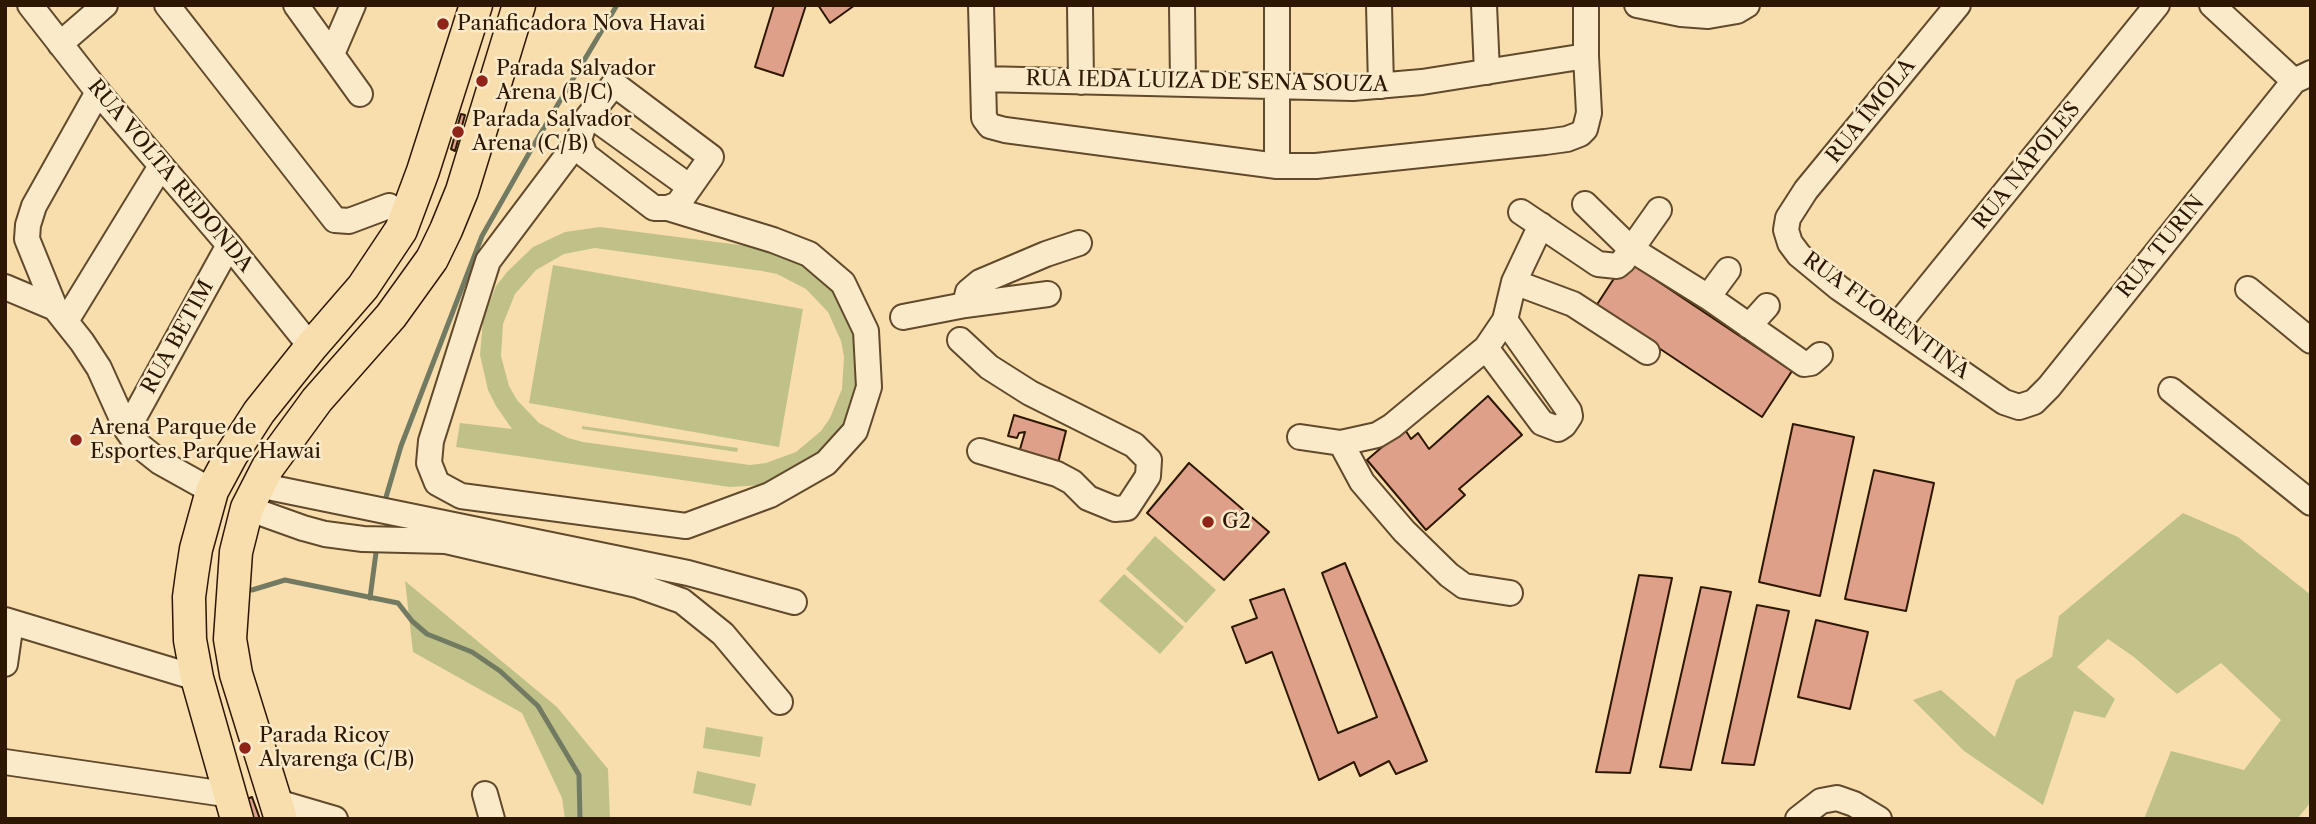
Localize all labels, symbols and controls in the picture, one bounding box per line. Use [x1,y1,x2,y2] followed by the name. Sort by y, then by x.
[457,11,705,37] place label: Panaficadora Nova Havai
[435,16,451,32] marker: Panaficadora Nova Havai
[1821,54,1921,168] street label: RUA ÍMOLA
[496,56,656,106] place label: Parada Salvador Arena (B/C)
[1025,66,1389,98] street label: RUA IEDA LUIZA DE SENA SOUZA
[474,73,490,89] marker: Parada Salvador Arena (B/C)
[82,75,258,277] street label: RUA VOLTA REDONDA
[1968,97,2086,235] street label: RUA NÁPOLES
[472,107,632,157] place label: Parada Salvador Arena (C/B)
[450,124,466,140] marker: Parada Salvador Arena (C/B)
[2112,191,2210,303] street label: RUA TURIN
[1798,247,1974,385] street label: RUA FLORENTINA
[137,276,219,398] street label: RUA BETIM
[90,415,321,465] place label: Arena Parque de Esportes Parque Hawai
[68,432,84,448] marker: Arena Parque de Esportes Parque Hawai
[1222,509,1251,535] place label: G2
[1200,514,1216,530] marker: G2
[259,723,414,773] place label: Parada Ricoy Alvarenga (C/B)
[237,740,253,756] marker: Parada Ricoy Alvarenga (C/B)

